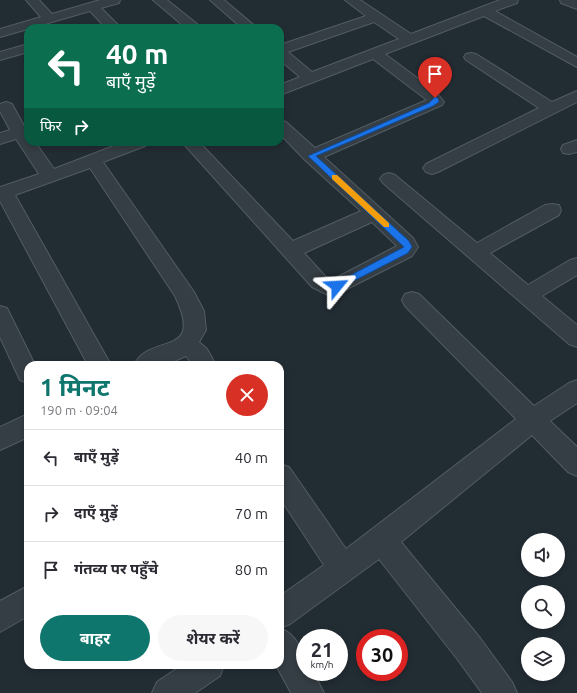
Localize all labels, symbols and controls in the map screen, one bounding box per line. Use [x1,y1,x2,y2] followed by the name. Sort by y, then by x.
[106,38,168,69] text: 40 m
[40,40,92,92] icon: left
[418,57,452,98] pin
[424,63,446,85] icon: arrive
[106,71,155,91] text: बाएँ मुड़ें
[70,116,92,138] icon: right
[40,117,62,134] text: फिर
[316,265,358,307] position arrow
[40,374,110,401] text: 1 मिनट
[226,374,268,416] button: close
[40,403,118,417] text: 190 m · 09:04
[40,447,62,469] icon: left
[74,448,119,465] text: बाएँ मुड़ें
[235,449,268,466] text: 40 m
[40,503,62,525] icon: right
[74,504,118,521] text: दाएँ मुड़ें
[235,505,268,522] text: 70 m
[521,533,565,681] map controls
[521,533,565,577] button: sound
[40,559,62,581] icon: arrive
[74,560,158,577] text: गंतव्य पर पहुँचे
[235,561,268,578] text: 80 m
[521,585,565,629] button: search
[40,615,150,661] button: बाहर
[158,615,268,661] button: शेयर करें
[356,629,408,681] speed limit sign: 30
[521,637,565,681] button: layers
[311,638,333,661] text: 21
[310,659,334,670] text: km/h

